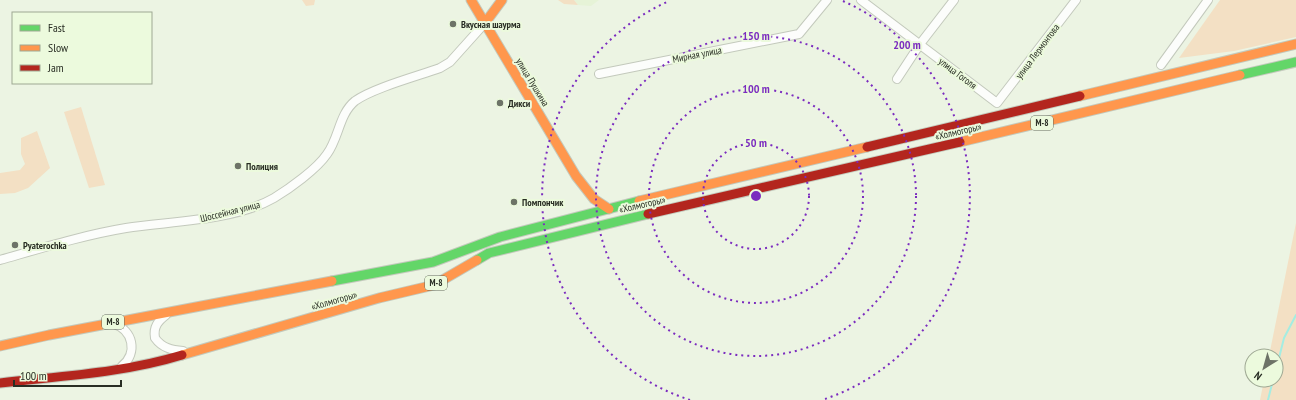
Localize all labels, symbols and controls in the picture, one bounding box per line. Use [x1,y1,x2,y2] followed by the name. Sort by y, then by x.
[12,12,152,84] legend
[461,18,521,31] place label: Вкусная шаурма
[448,19,458,29] marker: Вкусная шаурма
[48,20,66,35] text: Fast
[1013,21,1062,81] street label: улица Лермонтова
[742,28,770,43] text: 150 m
[893,37,921,52] text: 200 m
[48,40,69,55] text: Slow
[671,43,723,66] street label: Мирная улица
[936,55,980,92] street label: улица Гоголя
[513,56,552,109] street label: улица Пушкина
[47,60,64,75] text: Jam
[742,81,770,96] text: 100 m
[508,97,531,110] place label: Дикси
[495,98,505,108] marker: Дикси
[1031,116,1053,130] road number: М-8
[934,120,983,143] street label: «Холмогоры»
[745,135,767,150] text: 50 m
[246,160,278,173] place label: Полиция
[233,161,243,171] marker: Полиция
[749,189,763,203] centre of rings
[618,193,667,216] street label: «Холмогоры»
[522,196,564,209] place label: Помпончик
[509,197,519,207] marker: Помпончик
[199,198,261,225] street label: Шоссейная улица
[23,239,67,252] place label: Pyaterochka
[10,240,20,250] marker: Pyaterochka
[425,276,447,290] road number: М-8
[310,288,359,313] street label: «Холмогоры»
[102,315,124,329] road number: М-8
[1244,348,1284,388] north arrow
[14,362,121,388] scale bar
[20,368,47,383] text: 100 m
[1251,369,1265,383] text: N

